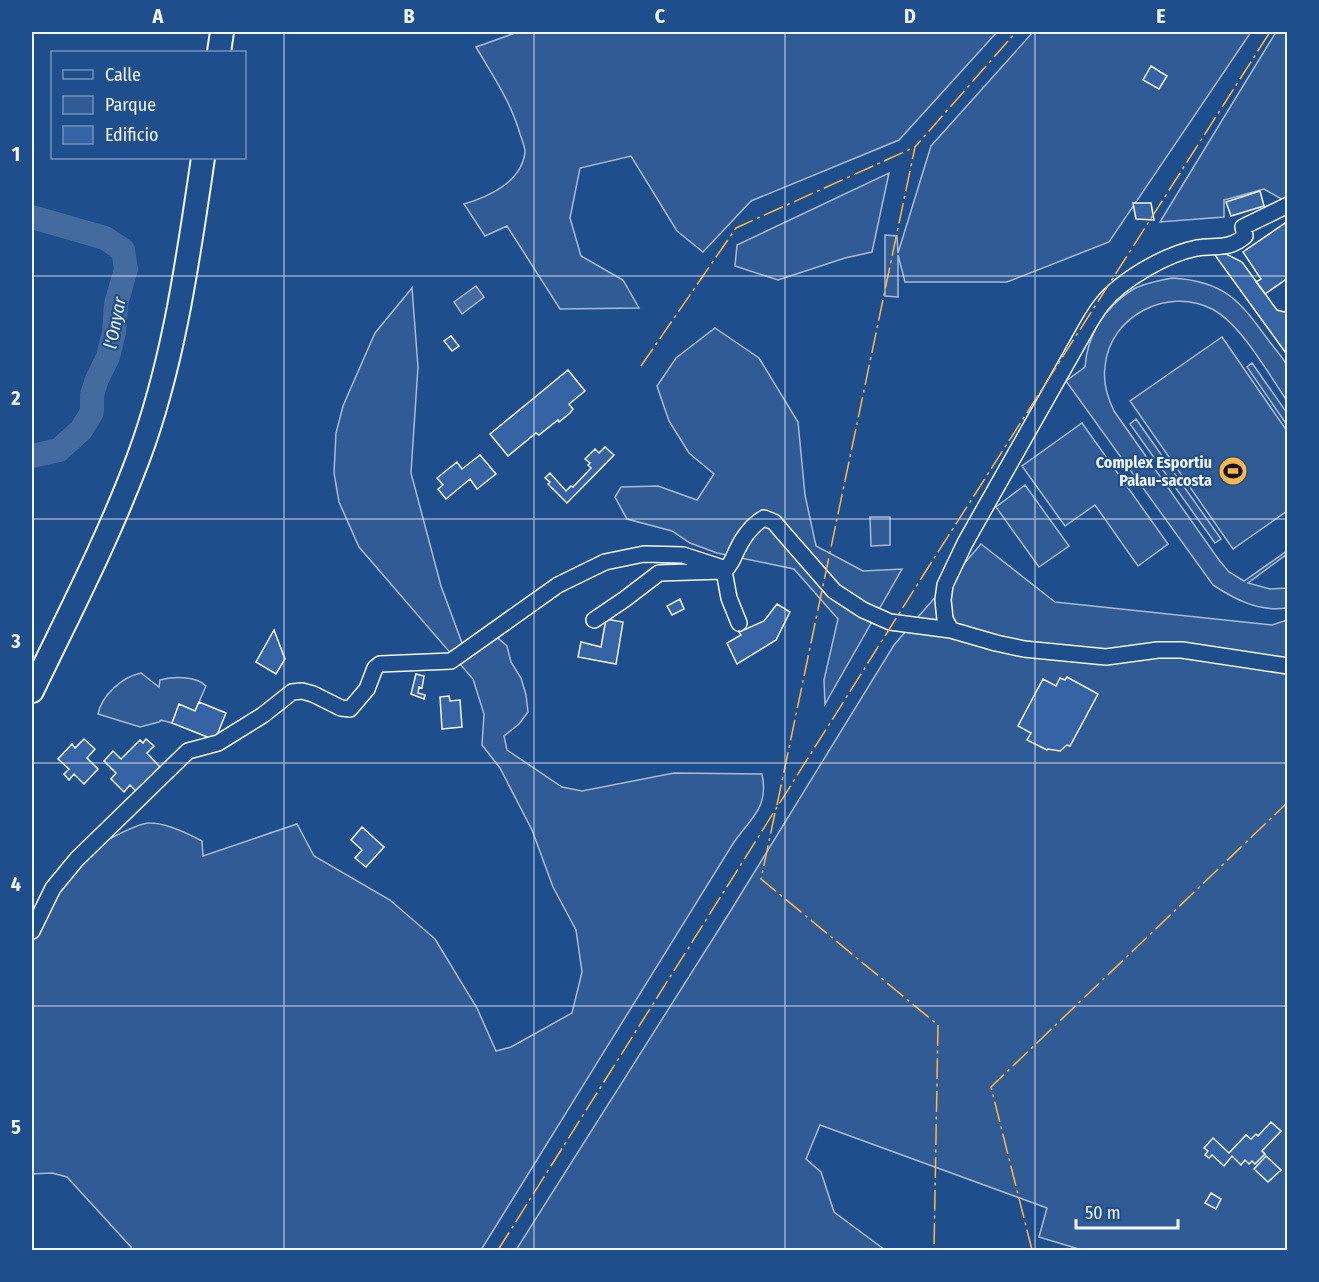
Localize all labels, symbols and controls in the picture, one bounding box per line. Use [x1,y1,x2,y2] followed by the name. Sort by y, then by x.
[152,4,165,28] text: A
[403,4,415,28] text: B
[655,4,666,28] text: C
[904,4,916,28] text: D
[1156,4,1166,28] text: E
[51,51,246,159] legend
[105,64,141,86] text: Calle
[105,94,156,116] text: Parque
[105,124,158,146] text: Edificio
[12,142,20,166] text: 1
[99,295,131,351] water label: l'Onyar
[10,386,21,410] text: 2
[1096,453,1212,490] place label: Complex Esportiu Palau-sacosta
[1217,455,1249,487] sports icon: Complex Esportiu Palau-sacosta
[10,629,21,653] text: 3
[11,872,21,896] text: 4
[11,1115,21,1139] text: 5
[1076,1192,1178,1230] scale bar
[1085,1202,1121,1224] text: 50 m

